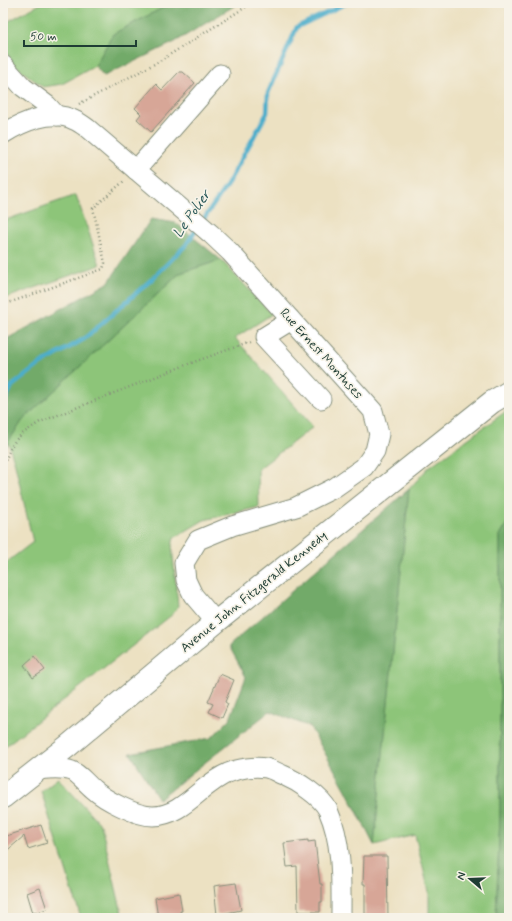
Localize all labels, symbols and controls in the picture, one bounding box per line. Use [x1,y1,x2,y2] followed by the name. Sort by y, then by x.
[24,22,136,48] scale bar
[30,29,57,45] text: 50 m
[169,185,216,241] water label: Le Polier
[276,305,366,403] street label: Rue Ernest Montuses
[177,527,331,657] street label: Avenue John Fitzgerald Kennedy
[450,859,490,899] north arrow
[454,870,469,882] text: N

